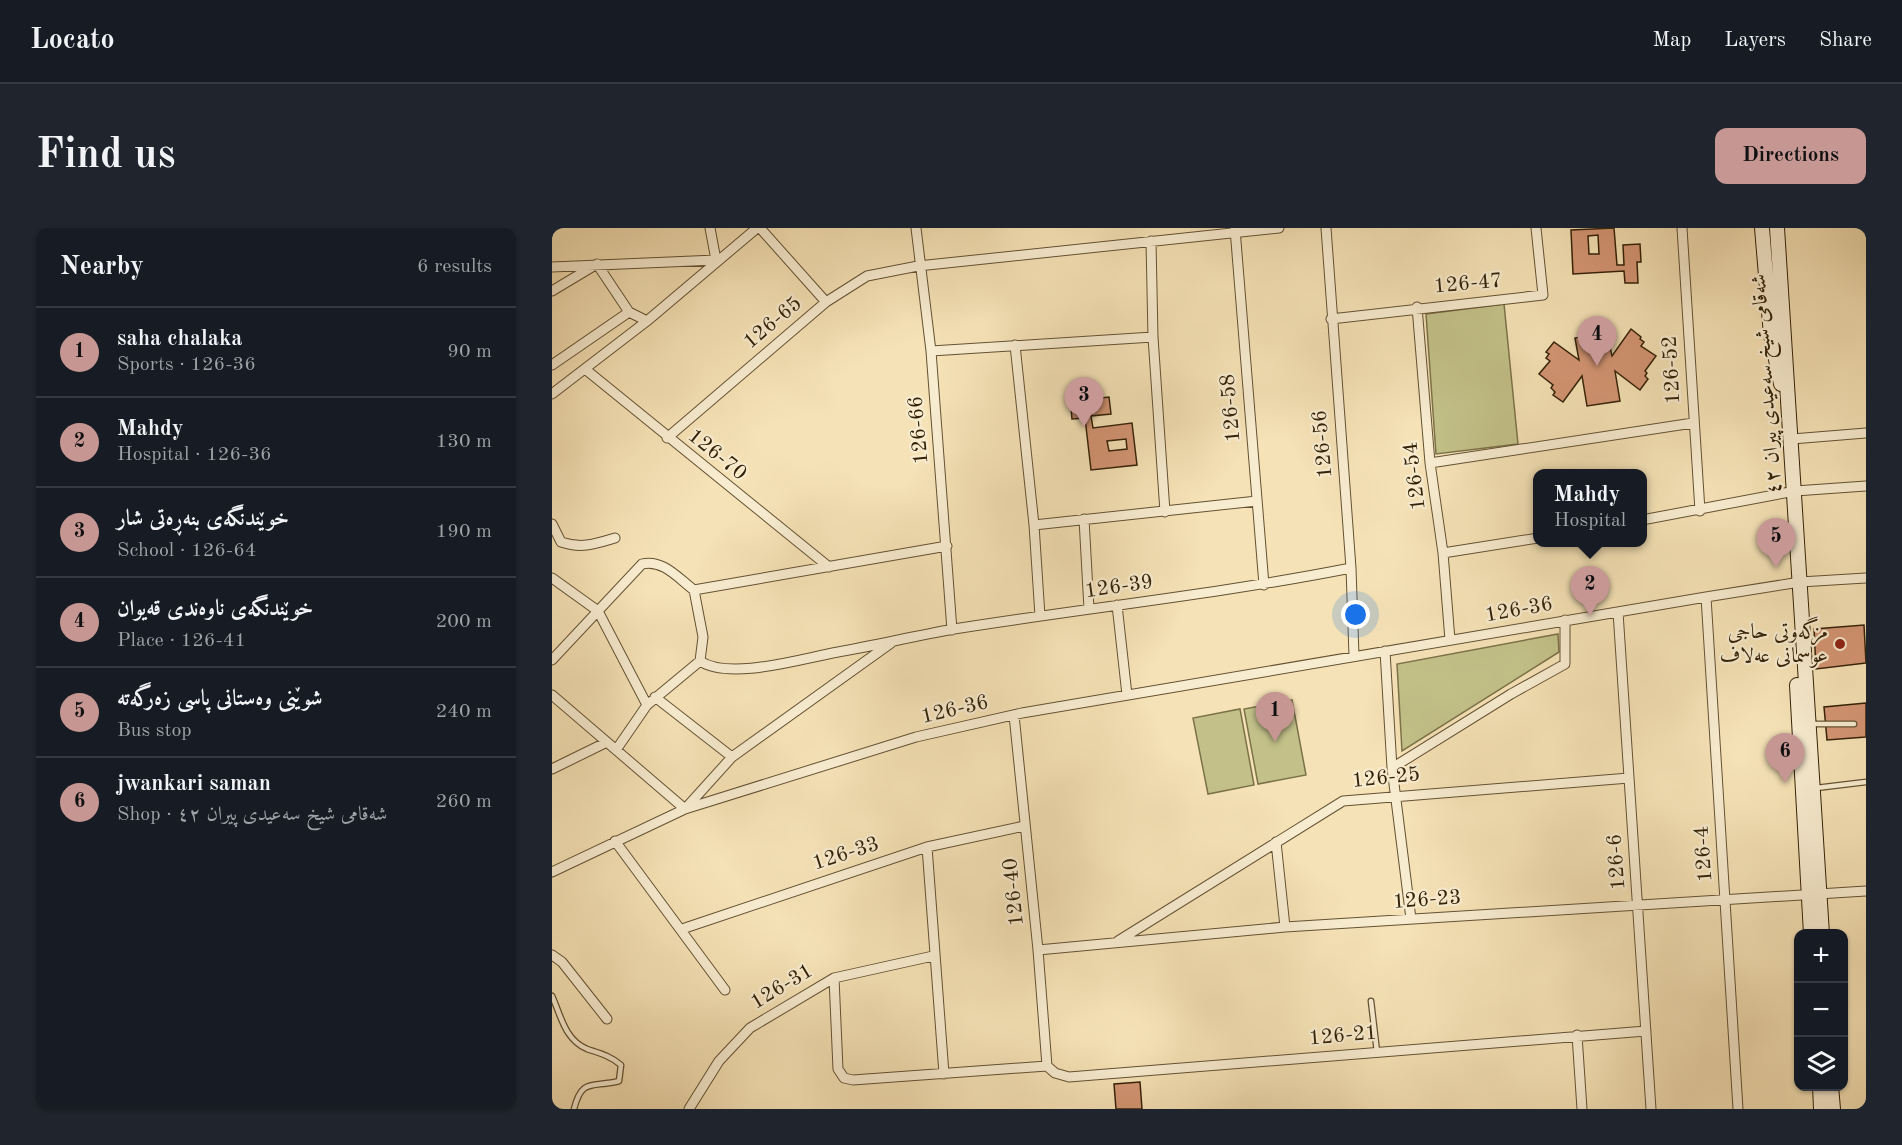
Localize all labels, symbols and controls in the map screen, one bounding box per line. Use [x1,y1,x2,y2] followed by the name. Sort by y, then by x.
[30,27,115,55] text: Locato
[1652,30,1691,51] text: Map
[1724,30,1786,51] text: Layers
[1819,30,1872,51] text: Share
[1715,128,1866,184] button: Directions
[36,135,175,177] text: Find us
[60,254,144,280] text: Nearby
[417,257,492,277] text: 6 results
[1433,271,1503,297] street label: 126-47
[1749,273,1792,495] street label: شەقامی شیخ سەعیدی پیران ٤٢
[740,293,806,353] street label: 126-65
[1578,316,1616,366] pin: 4
[117,328,243,350] text: saha chalaka
[1660,335,1684,405] street label: 126-52
[74,342,85,362] text: 1
[447,342,492,362] text: 90 m
[117,355,256,375] text: Sports · 126-36
[1218,373,1244,443] street label: 126-58
[1064,378,1104,427] pin: 3
[906,395,932,465] street label: 126-66
[1310,409,1336,479] street label: 126-56
[117,418,183,440] text: Mahdy
[684,425,750,485] street label: 126-70
[74,432,85,452] text: 2
[436,432,492,452] text: 130 m
[1400,441,1430,511] street label: 126-54
[117,445,272,465] text: Hospital · 126-36
[1533,469,1647,547] popup
[1554,484,1620,506] text: Mahdy
[117,508,289,530] text: خوێندنگەی بنەڕەتی شار
[1554,511,1626,531] text: Hospital
[1756,518,1796,568] pin: 5
[74,522,85,542] text: 3
[436,522,492,542] text: 190 m
[117,541,256,561] text: School · 126-64
[1570,566,1610,616] pin: 2
[1084,572,1154,602] street label: 126-39
[1483,594,1555,626] street label: 126-36
[117,598,313,620] text: خوێندنگەی ناوەندی قەیوان
[1341,600,1370,629] your location
[74,612,85,632] text: 4
[436,612,492,632] text: 200 m
[1720,616,1828,668] place label: مزگەوتی حاجی عوسمانی عەلاف
[117,631,246,651] text: Place · 126-41
[1833,637,1847,651] marker: مزگەوتی حاجی عوسمانی عەلاف
[117,688,323,710] text: شوێنی وەستانی پاسی زەرگەتە
[919,692,991,728] street label: 126-36
[1256,692,1294,742] pin: 1
[74,702,85,722] text: 5
[436,702,492,722] text: 240 m
[117,721,192,741] text: Bus stop
[1766,734,1804,783] pin: 6
[1351,764,1421,792] street label: 126-25
[117,773,271,795] text: jwankari saman
[74,792,85,812] text: 6
[436,792,492,812] text: 260 m
[117,805,387,825] text: Shop · شەقامی شیخ سەعیدی پیران ٤٢
[1692,825,1716,883] street label: 126-4
[810,833,882,875] street label: 126-33
[1605,833,1629,891] street label: 126-6
[1000,857,1028,927] street label: 126-40
[1392,887,1462,913] street label: 126-23
[1794,929,1848,1091] map controls
[1794,929,1848,983] button: +
[747,960,817,1014] street label: 126-31
[1794,983,1848,1037] button: −
[1308,1023,1378,1049] street label: 126-21
[1794,1037,1848,1091] button: layers

